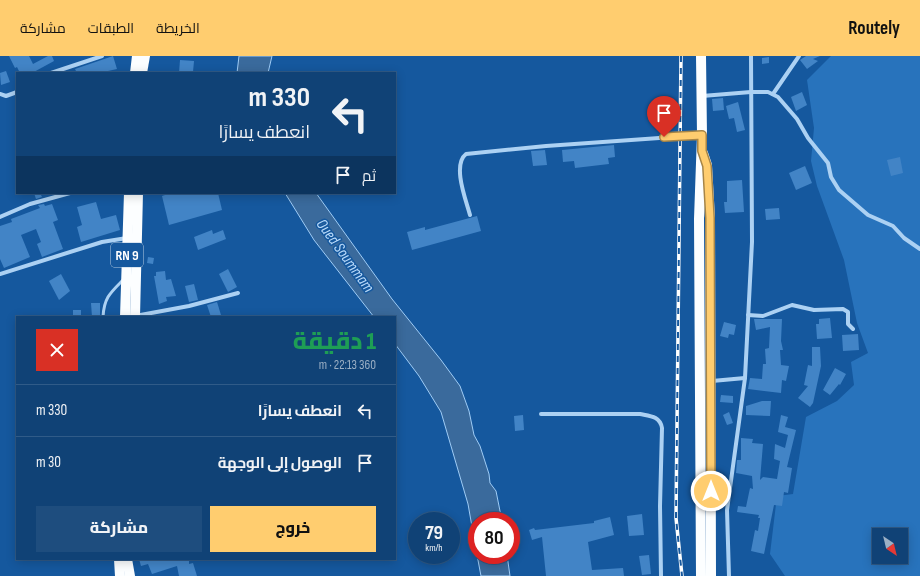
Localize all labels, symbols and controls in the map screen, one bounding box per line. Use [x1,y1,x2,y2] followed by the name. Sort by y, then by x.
[848,17,900,40] text: Routely
[20,20,66,37] text: مشاركة
[88,20,134,37] text: الطبقات
[156,20,200,37] text: الخريطة
[249,81,310,114] text: 330 m
[324,88,376,140] icon: left
[647,96,681,137] pin
[653,102,675,124] icon: arrive
[218,122,310,143] text: انعطف يسارًا
[332,164,354,186] icon: arrive
[362,167,376,186] text: ثم
[312,216,378,296] water label: Oued Soummam
[111,243,143,267] road number: RN 9
[293,327,376,356] text: 1 دقيقة
[36,329,78,371] button: close
[319,357,376,373] text: 360 m · 22:13
[354,400,376,422] icon: left
[36,401,67,420] text: 330 m
[258,402,342,421] text: انعطف يسارًا
[354,452,376,474] icon: arrive
[36,453,61,472] text: 30 m
[218,454,342,473] text: الوصول إلى الوجهة
[690,470,732,512] position arrow
[36,506,202,552] button: مشاركة
[210,506,376,552] button: خروج
[468,512,520,564] speed limit sign: 80
[425,521,443,545] text: 79
[872,528,908,564] north arrow
[872,528,908,564] map controls
[425,542,443,554] text: km/h

